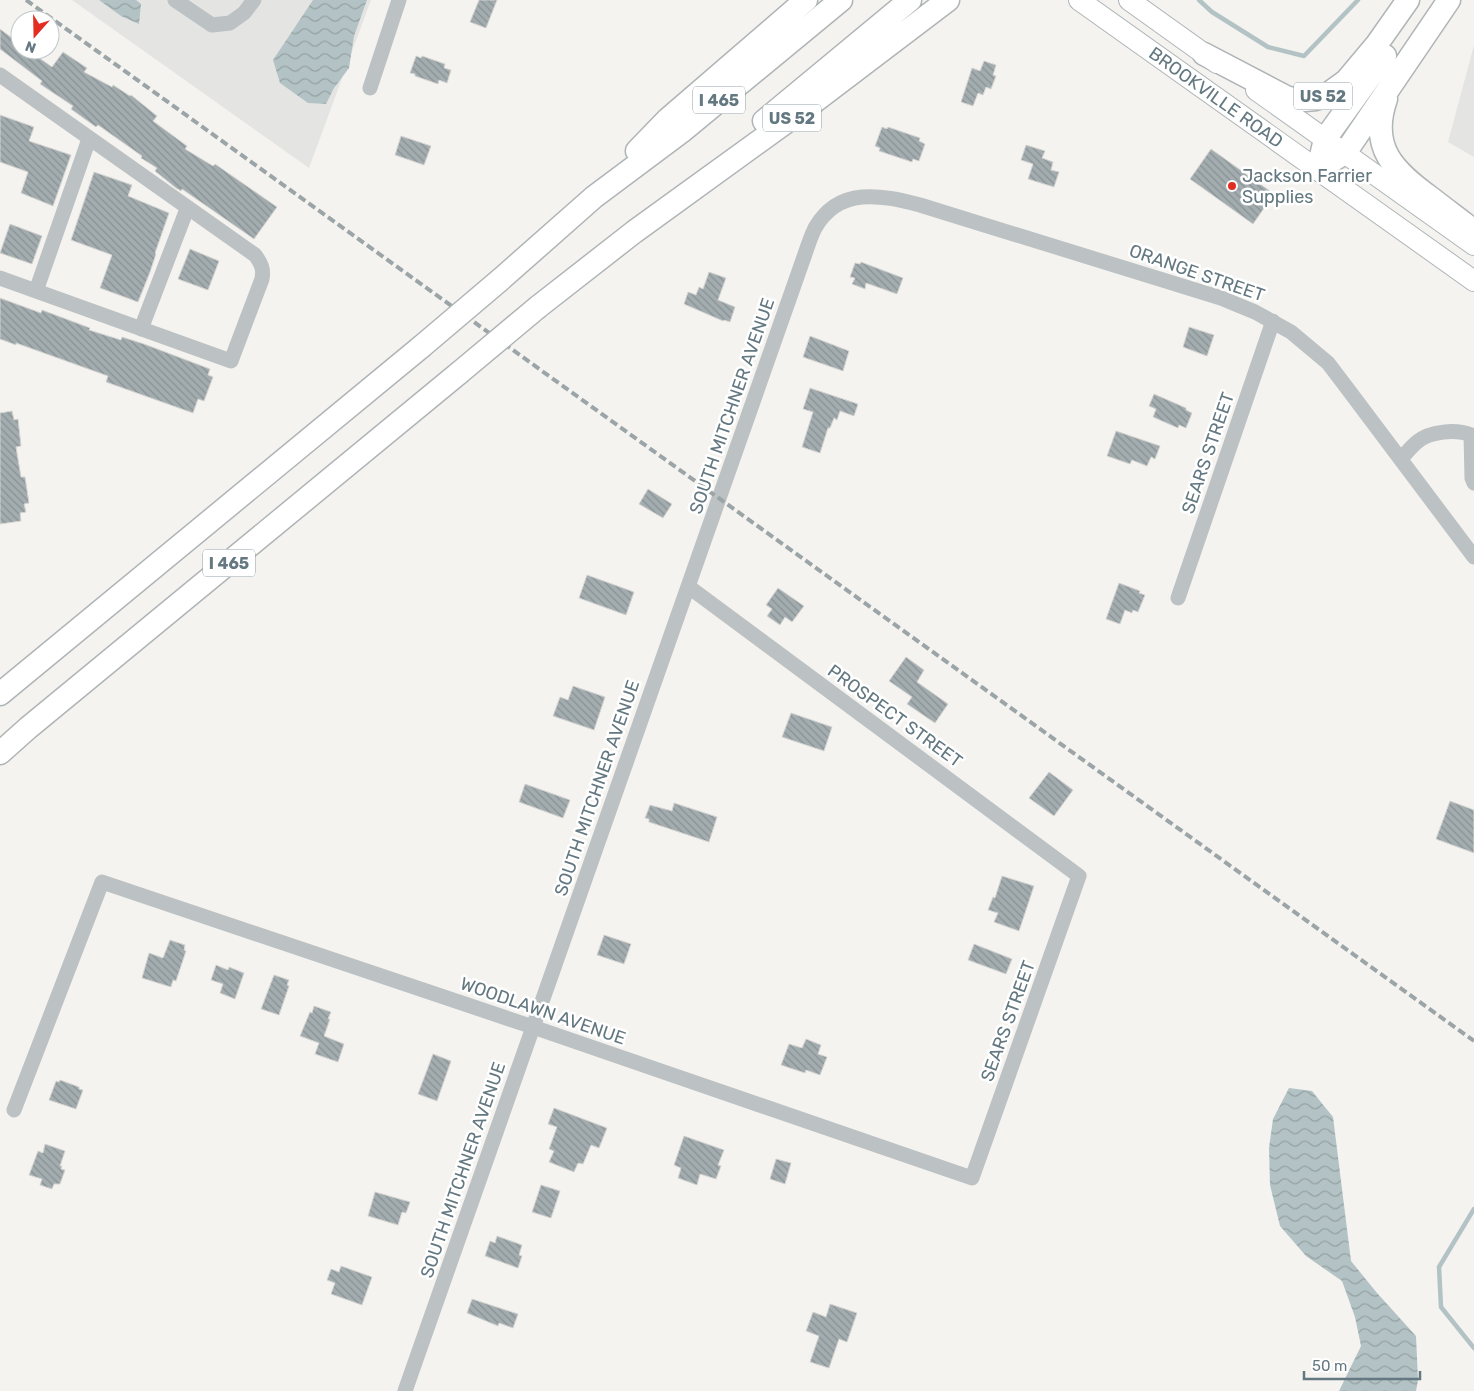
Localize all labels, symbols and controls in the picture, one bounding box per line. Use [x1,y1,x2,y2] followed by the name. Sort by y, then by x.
[10,10,60,60] north arrow
[23,37,38,56] text: N
[1145,42,1287,153] street label: BROOKVILLE ROAD
[1294,82,1352,110] road number: US 52
[693,86,745,114] road number: I 465
[763,105,821,132] road number: US 52
[1242,165,1372,208] place label: Jackson Farrier Supplies
[1226,180,1238,192] marker: Jackson Farrier Supplies
[1126,240,1268,306] street label: ORANGE STREET
[685,295,779,517] street label: SOUTH MITCHNER AVENUE
[1177,389,1239,517] street label: SEARS STREET
[203,550,255,576] road number: I 465
[823,660,967,772] street label: PROSPECT STREET
[550,677,644,899] street label: SOUTH MITCHNER AVENUE
[976,958,1040,1084] street label: SEARS STREET
[457,972,629,1050] street label: WOODLAWN AVENUE
[416,1059,510,1281] street label: SOUTH MITCHNER AVENUE
[1304,1348,1420,1380] scale bar
[1312,1357,1347,1375] text: 50 m

